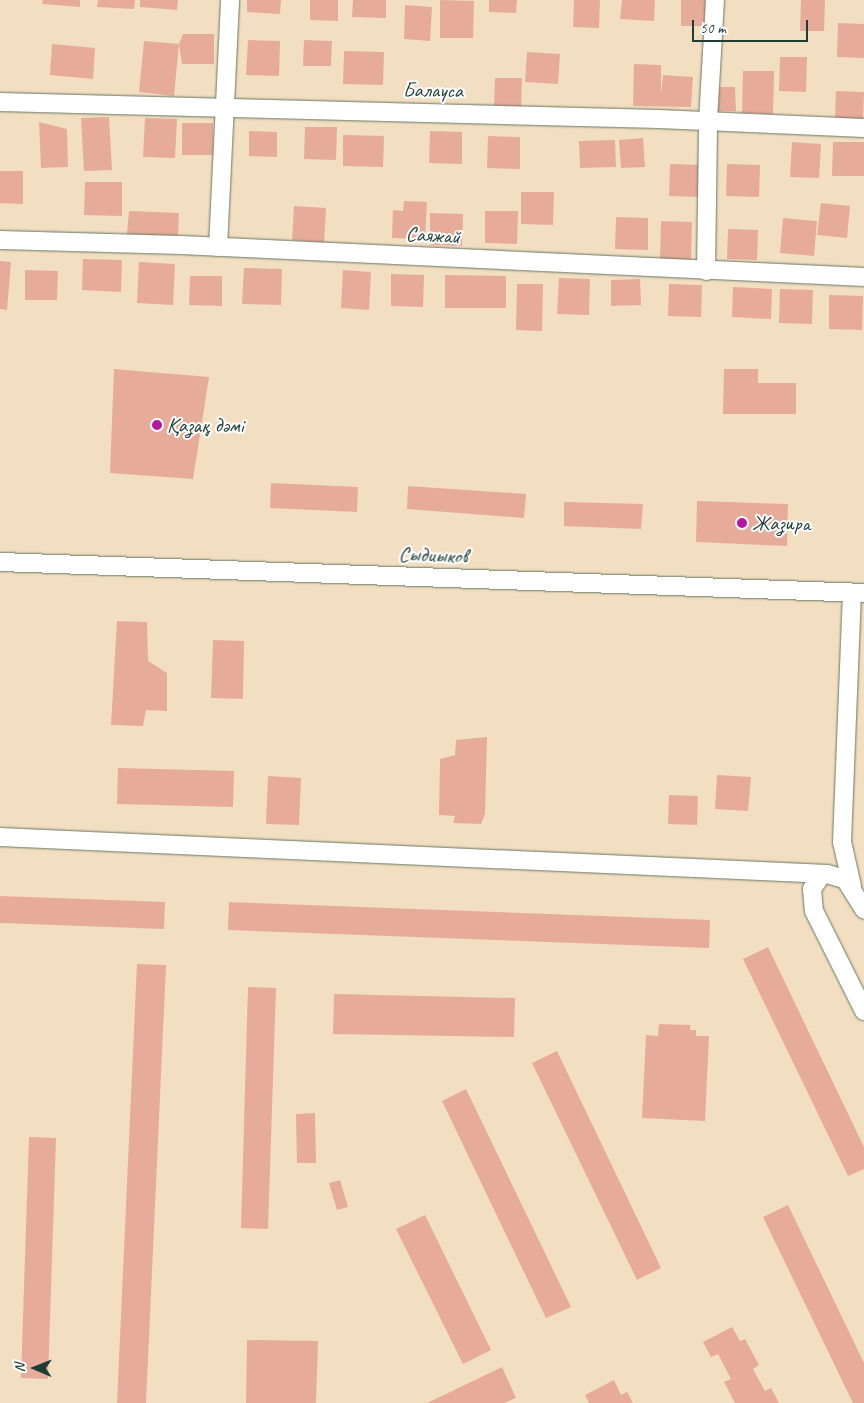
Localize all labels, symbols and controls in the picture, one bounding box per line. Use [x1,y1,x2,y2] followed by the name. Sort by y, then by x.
[694,10,810,42] scale bar
[700,19,726,38] text: 50 m
[403,77,463,103] street label: Балауса
[405,221,461,249] street label: Саяжай
[167,412,244,438] place label: Қазақ дәмі
[151,419,163,431] marker: Қазақ дәмі
[752,510,810,536] place label: Жазира
[736,517,748,529] marker: Жазира
[398,541,468,569] street label: Сыдиыков
[10,1343,60,1393] north arrow
[11,1363,28,1372] text: N

